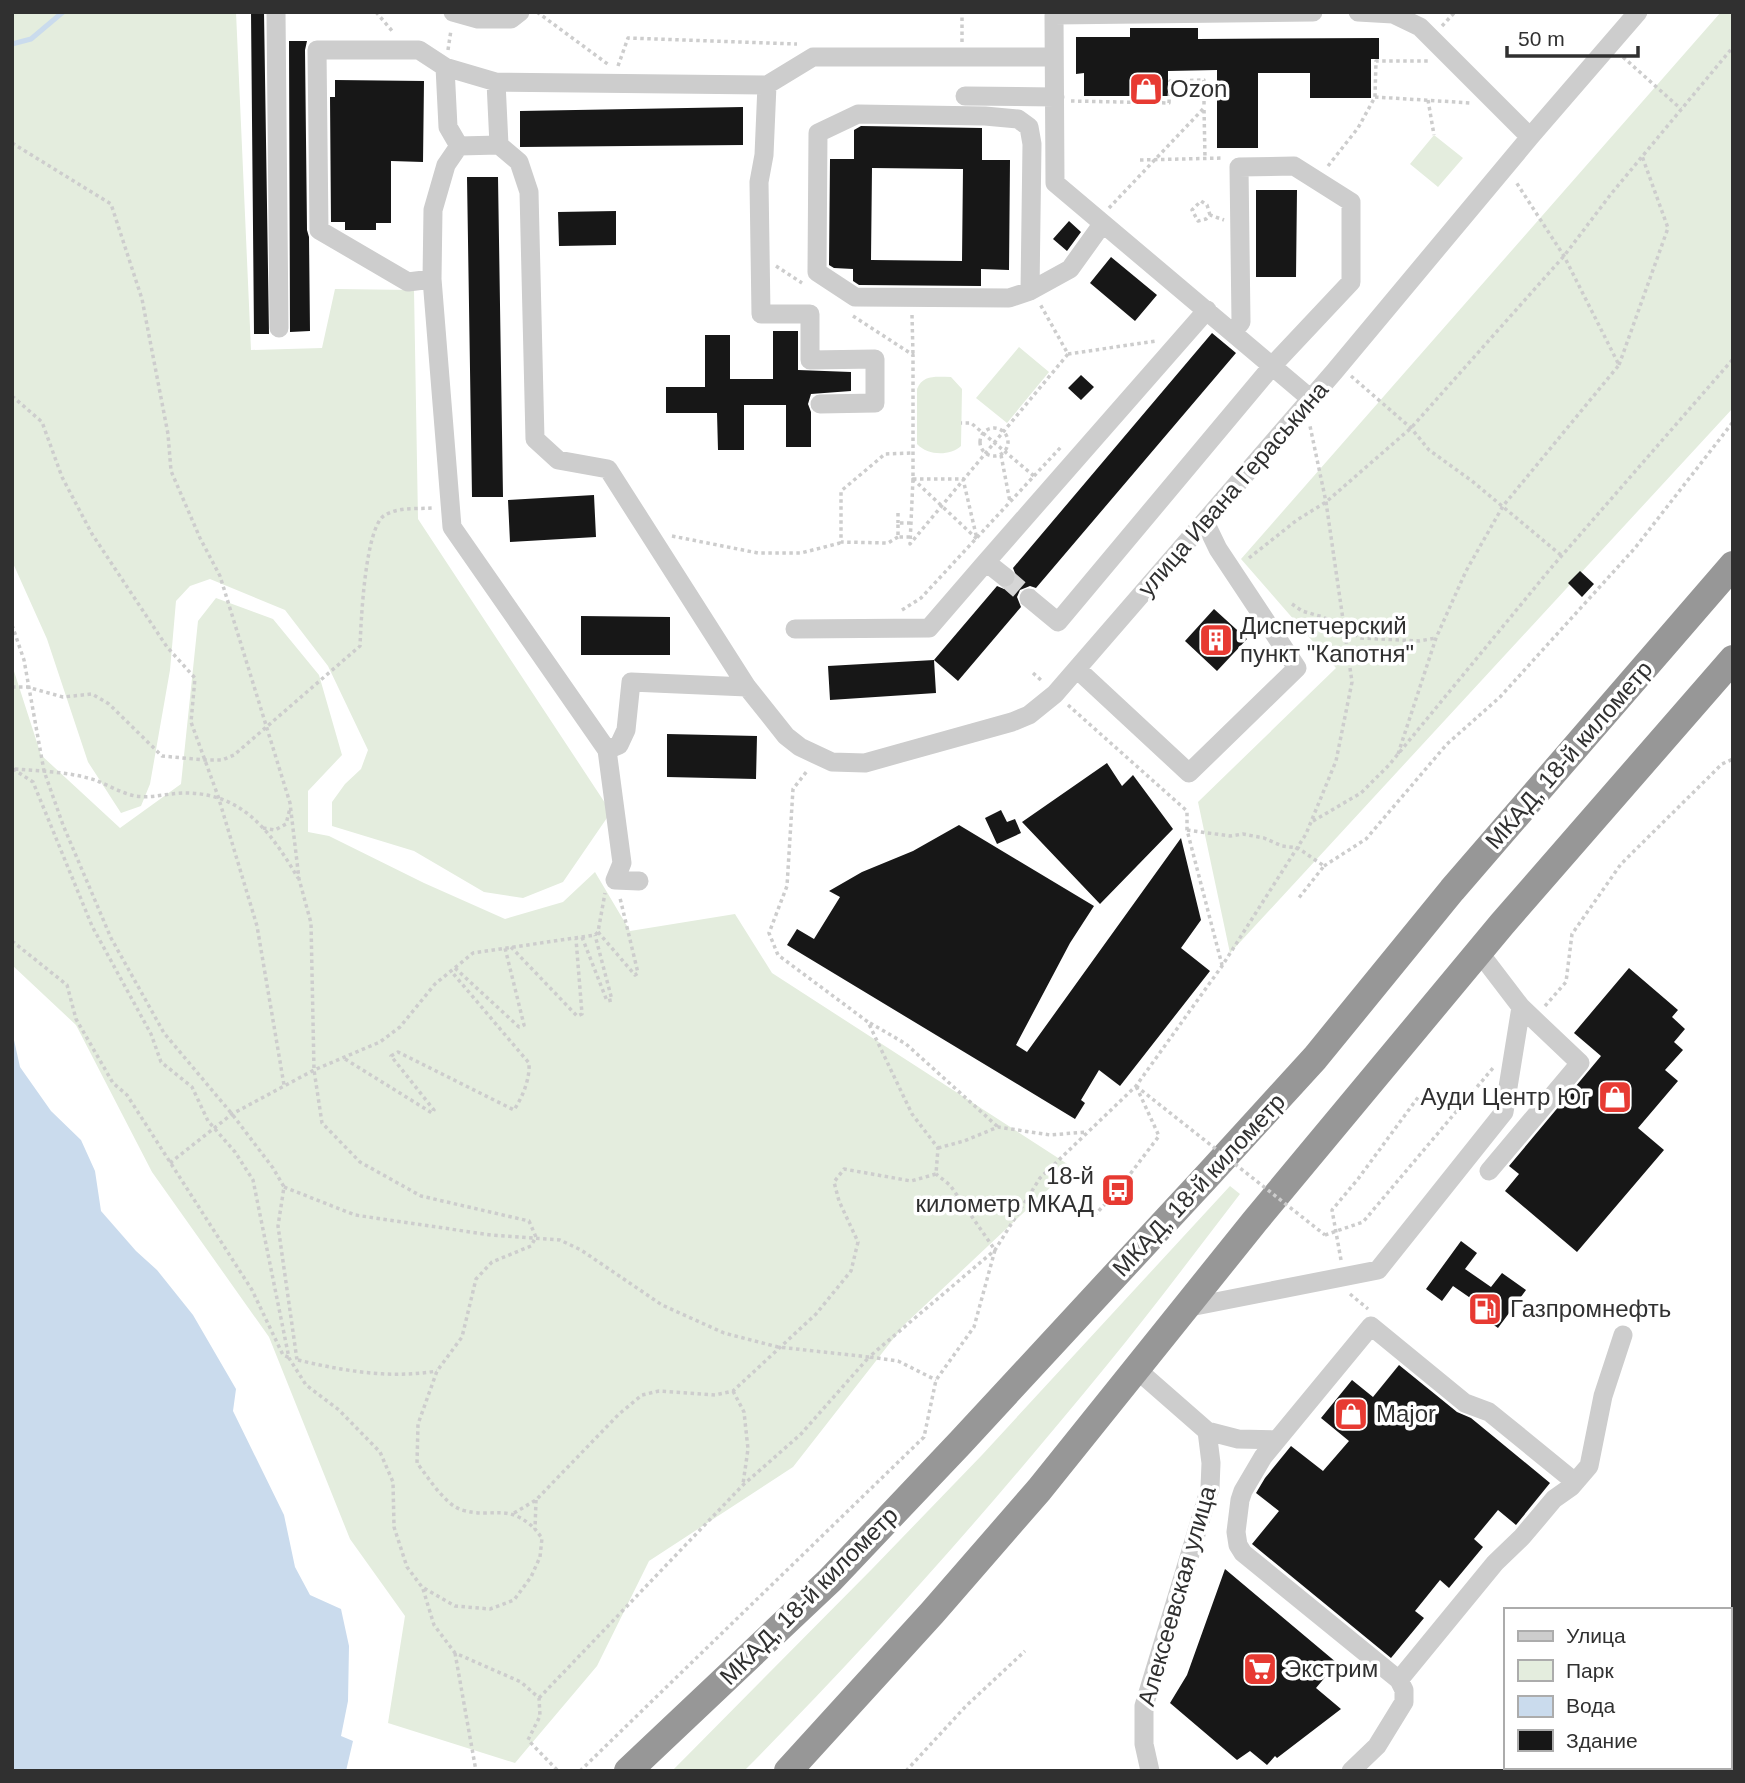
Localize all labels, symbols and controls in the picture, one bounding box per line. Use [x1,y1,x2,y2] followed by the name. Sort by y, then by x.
[1507,14,1638,58] scale bar
[1518,27,1565,50] text: 50 m
[1127,70,1165,108] shop icon: Ozon
[1170,75,1227,102] place label: Ozon
[1132,375,1334,601] street label: улица Ивана Гераськина
[1240,612,1414,667] place label: Диспетчерский пункт "Капотня"
[1197,621,1235,659] building icon: Диспетчерский пункт "Капотня"
[1480,655,1658,854] street label: МКАД, 18-й километр
[1596,1078,1634,1116] shop icon: Ауди Центр Юг
[1421,1083,1590,1110] place label: Ауди Центр Юг
[1107,1088,1290,1282] street label: МКАД, 18-й километр
[915,1162,1094,1217] place label: 18-й километр МКАД
[1099,1171,1137,1209] bus stop icon: 18-й километр МКАД
[1466,1290,1504,1328] fuel station icon: Газпромнефть
[1510,1295,1671,1322] place label: Газпромнефть
[1332,1395,1370,1433] shop icon: Major
[1376,1400,1436,1427] place label: Major
[1132,1482,1221,1709] street label: Алексеевская улица
[714,1501,903,1690] street label: МКАД, 18-й километр
[1504,1608,1731,1769] legend
[1566,1624,1626,1647] text: Улица
[1241,1650,1279,1688] supermarket icon: Экстрим
[1284,1655,1378,1682] place label: Экстрим
[1566,1659,1614,1682] text: Парк
[1566,1694,1615,1717] text: Вода
[1566,1729,1638,1752] text: Здание

